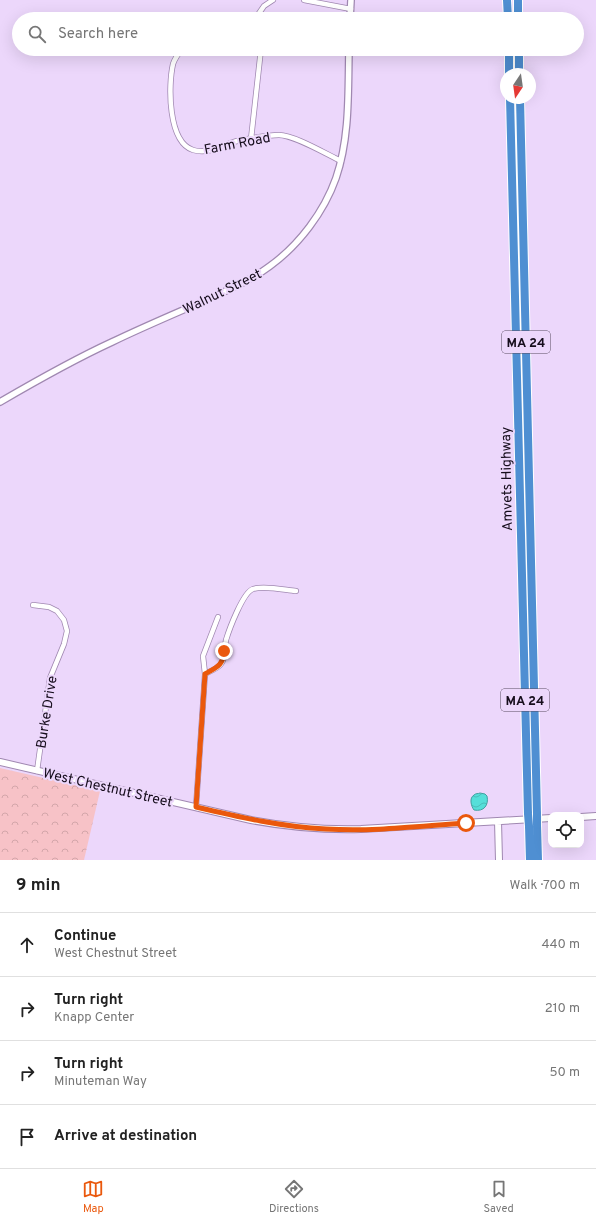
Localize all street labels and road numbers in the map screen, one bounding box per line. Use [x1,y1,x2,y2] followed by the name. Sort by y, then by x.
[203,130,272,159] street label: Farm Road
[181,266,265,319] street label: Walnut Street
[502,331,550,353] road number: MA 24
[498,427,517,531] street label: Amvets Highway
[33,675,62,750] street label: Burke Drive
[501,689,549,711] road number: MA 24
[41,765,174,812] street label: West Chestnut Street

